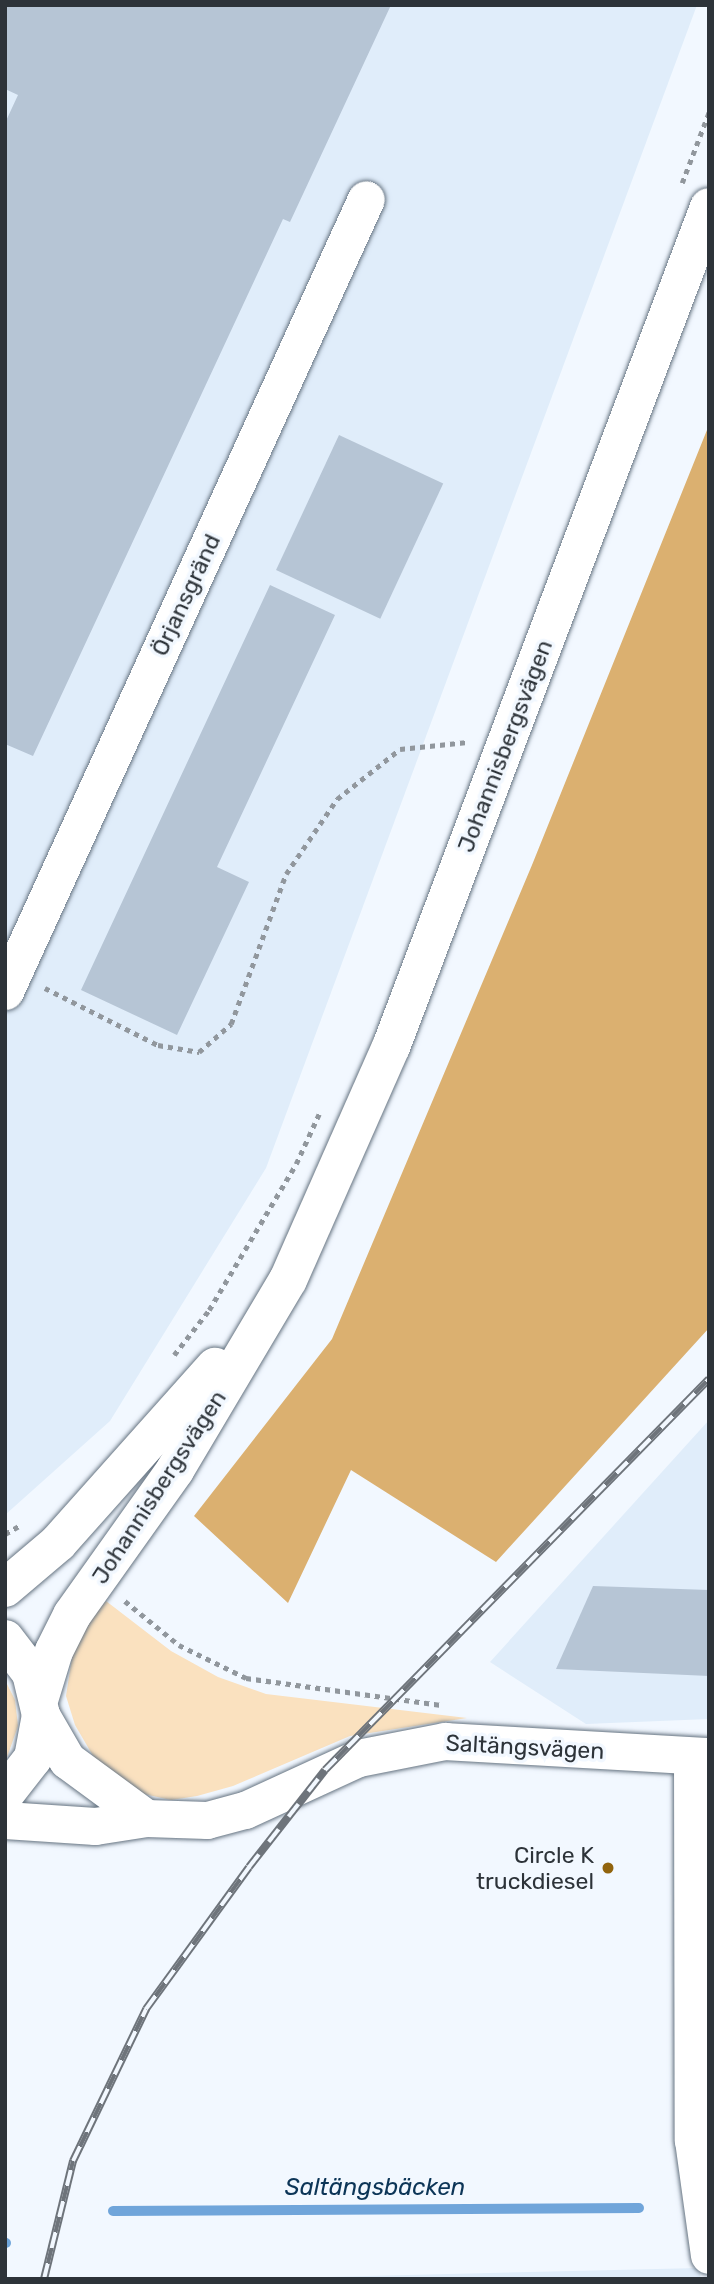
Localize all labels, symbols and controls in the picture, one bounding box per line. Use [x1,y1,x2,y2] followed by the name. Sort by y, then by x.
[146,530,226,660] street label: Örjansgränd
[452,636,558,856] street label: Johannisbergsvägen
[86,1385,232,1589] street label: Johannisbergsvägen
[445,1729,605,1765] street label: Saltängsvägen
[476,1841,594,1895] place label: Circle K truckdiesel
[600,1860,616,1876] marker: Circle K truckdiesel
[285,2174,465,2202] water label: Saltängsbäcken

